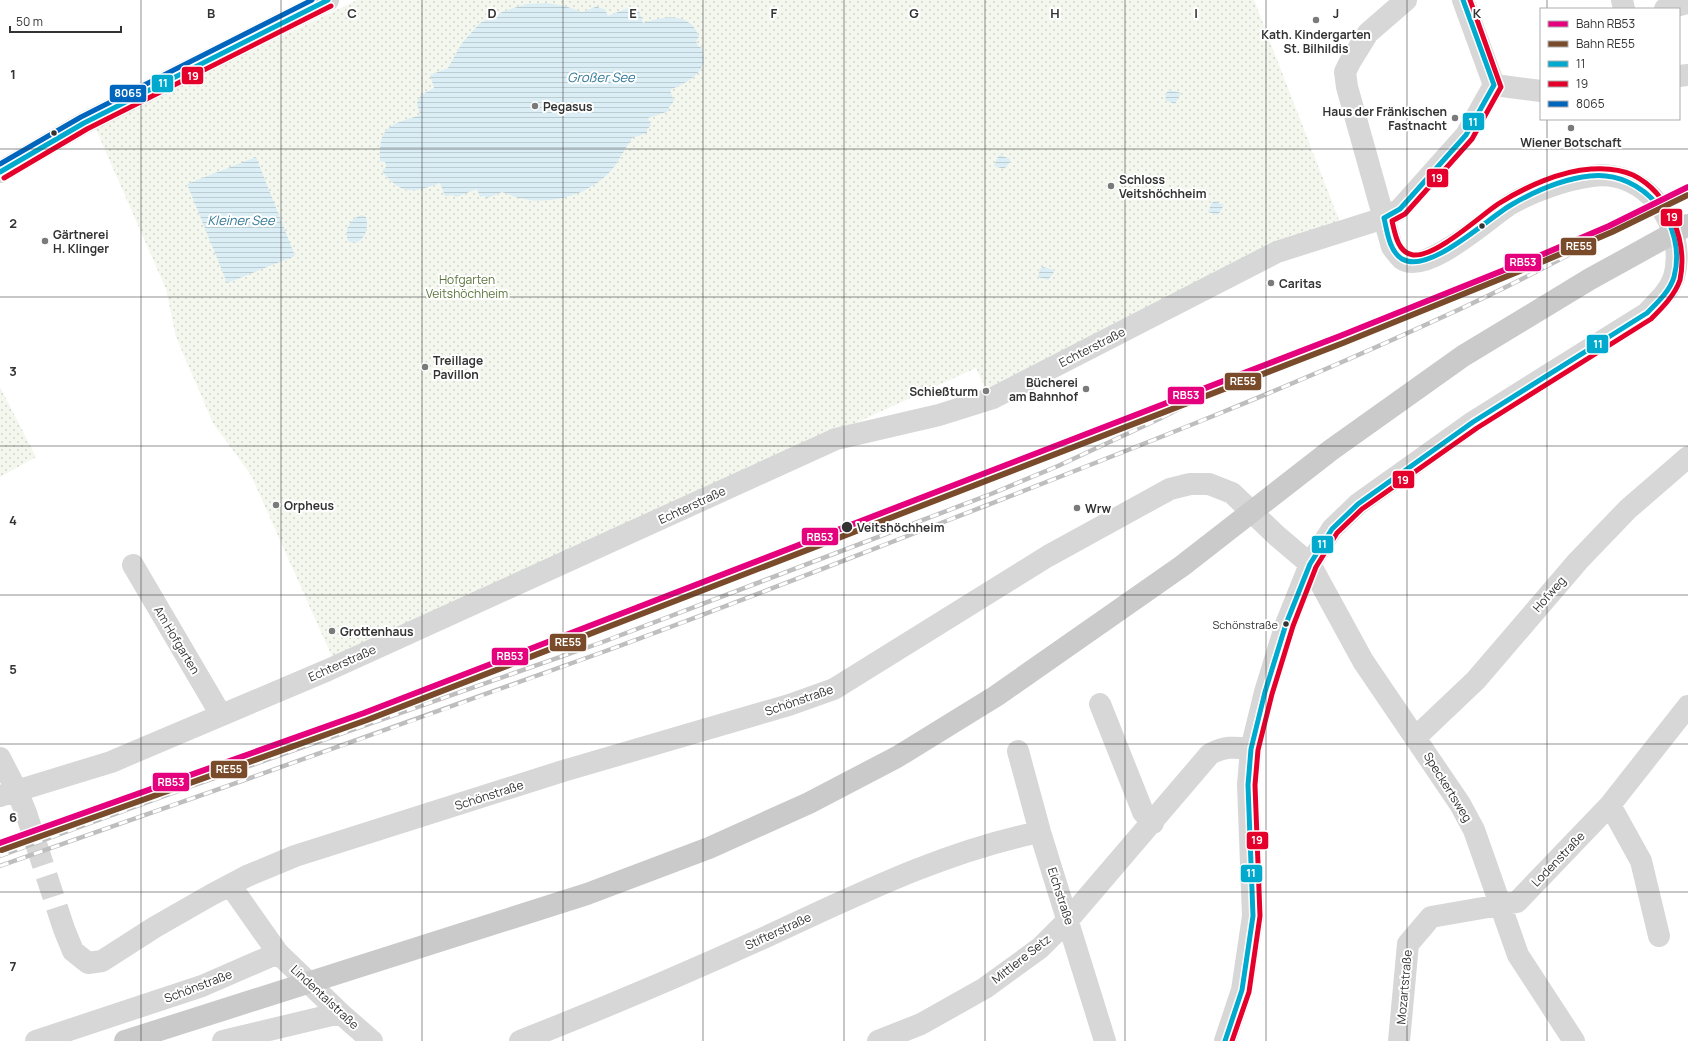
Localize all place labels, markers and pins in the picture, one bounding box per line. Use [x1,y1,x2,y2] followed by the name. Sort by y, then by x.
[1311,15,1321,25] marker: Kath. Kindergarten St. Bilhildis
[1261,26,1371,57] place label: Kath. Kindergarten St. Bilhildis
[543,98,593,115] place label: Pegasus
[530,101,540,111] marker: Pegasus
[1323,103,1447,134] place label: Haus der Fränkischen Fastnacht
[1450,113,1460,123] marker: Haus der Fränkischen Fastnacht
[1566,123,1576,133] marker: Wiener Botschaft
[49,128,59,138] unlabelled marker
[1520,134,1622,151] place label: Wiener Botschaft
[1119,171,1207,202] place label: Schloss Veitshöchheim
[1106,181,1116,191] marker: Schloss Veitshöchheim
[1477,221,1487,231] unlabelled marker
[53,226,109,257] place label: Gärtnerei H. Klinger
[40,236,50,246] marker: Gärtnerei H. Klinger
[1279,275,1322,292] place label: Caritas
[1266,278,1276,288] marker: Caritas
[433,352,483,383] place label: Treillage Pavillon
[420,362,430,372] marker: Treillage Pavillon
[1009,374,1078,405] place label: Bücherei am Bahnhof
[909,383,978,400] place label: Schießturm
[1081,384,1091,394] marker: Bücherei am Bahnhof
[981,386,991,396] marker: Schießturm
[284,497,334,514] place label: Orpheus
[271,500,281,510] marker: Orpheus
[1085,500,1111,517] place label: Wrw
[1072,503,1082,513] marker: Wrw
[857,519,945,536] place label: Veitshöchheim
[840,520,854,534] marker: Veitshöchheim
[1213,617,1279,632] place label: Schönstraße
[1281,619,1291,629] marker: Schönstraße
[340,623,414,640] place label: Grottenhaus
[327,626,337,636] marker: Grottenhaus

